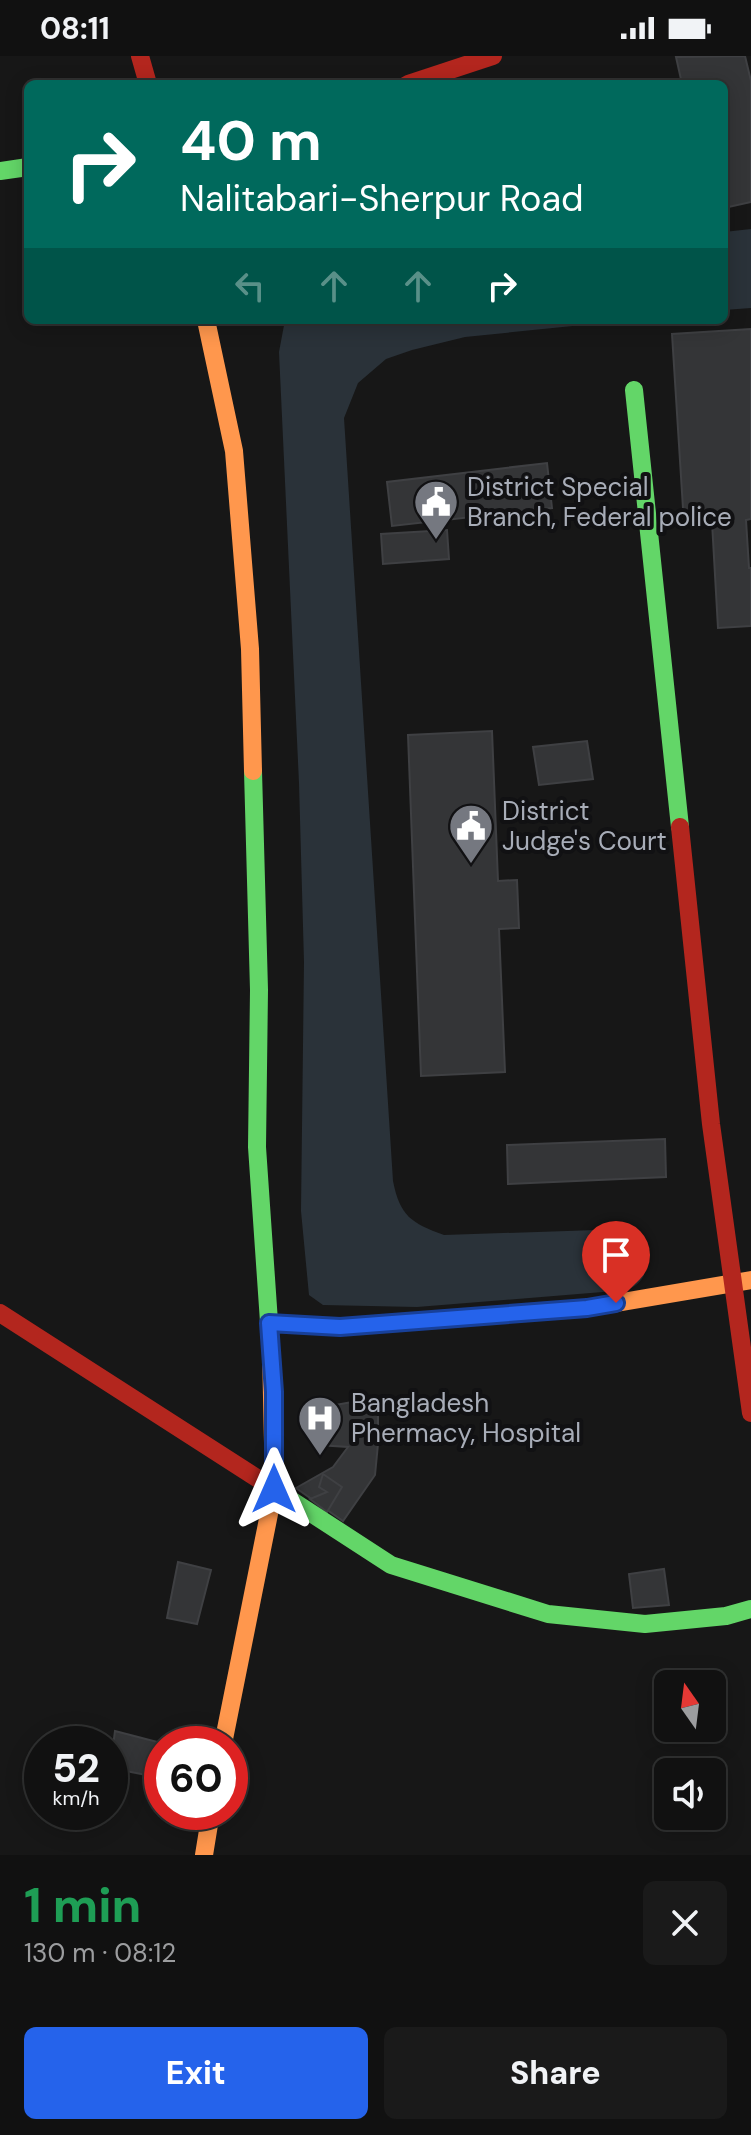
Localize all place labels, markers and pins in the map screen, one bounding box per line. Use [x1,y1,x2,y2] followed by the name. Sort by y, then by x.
[467,470,732,534] place label: District Special Branch, Federal police
[412,478,460,541] public building icon: District Special Branch, Federal police
[502,794,667,858] place label: District Judge's Court
[447,802,495,865] public building icon: District Judge's Court
[582,1221,650,1303] pin
[351,1386,581,1450] place label: Bangladesh Phermacy, Hospital
[296,1394,344,1457] hospital icon: Bangladesh Phermacy, Hospital

